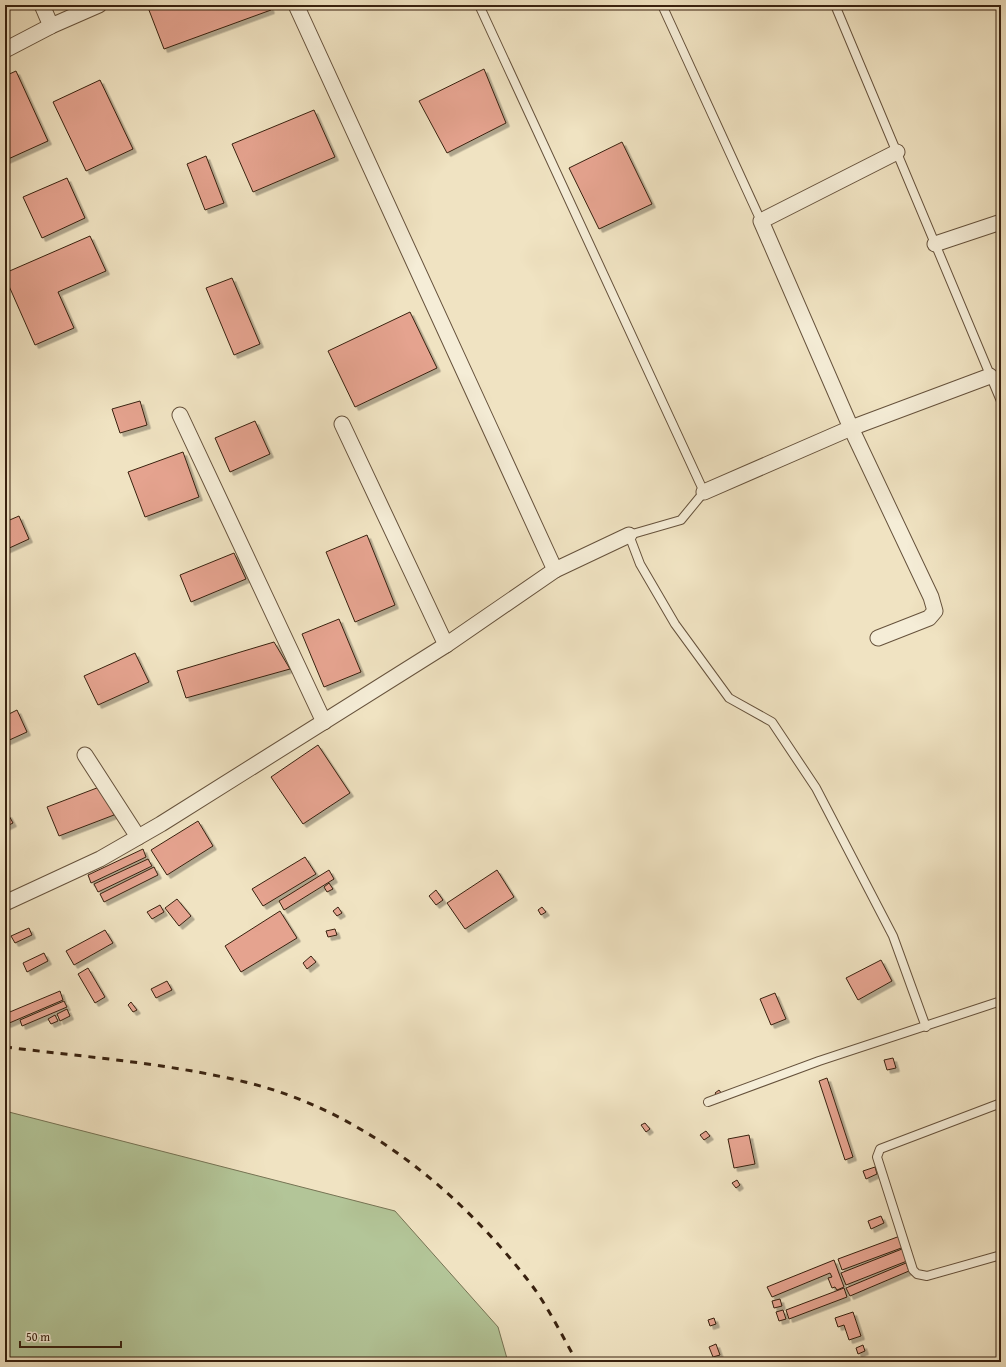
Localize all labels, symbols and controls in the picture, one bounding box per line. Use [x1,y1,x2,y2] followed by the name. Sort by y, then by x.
[20,1323,121,1349] scale bar
[26,1328,50,1345] text: 50 m

